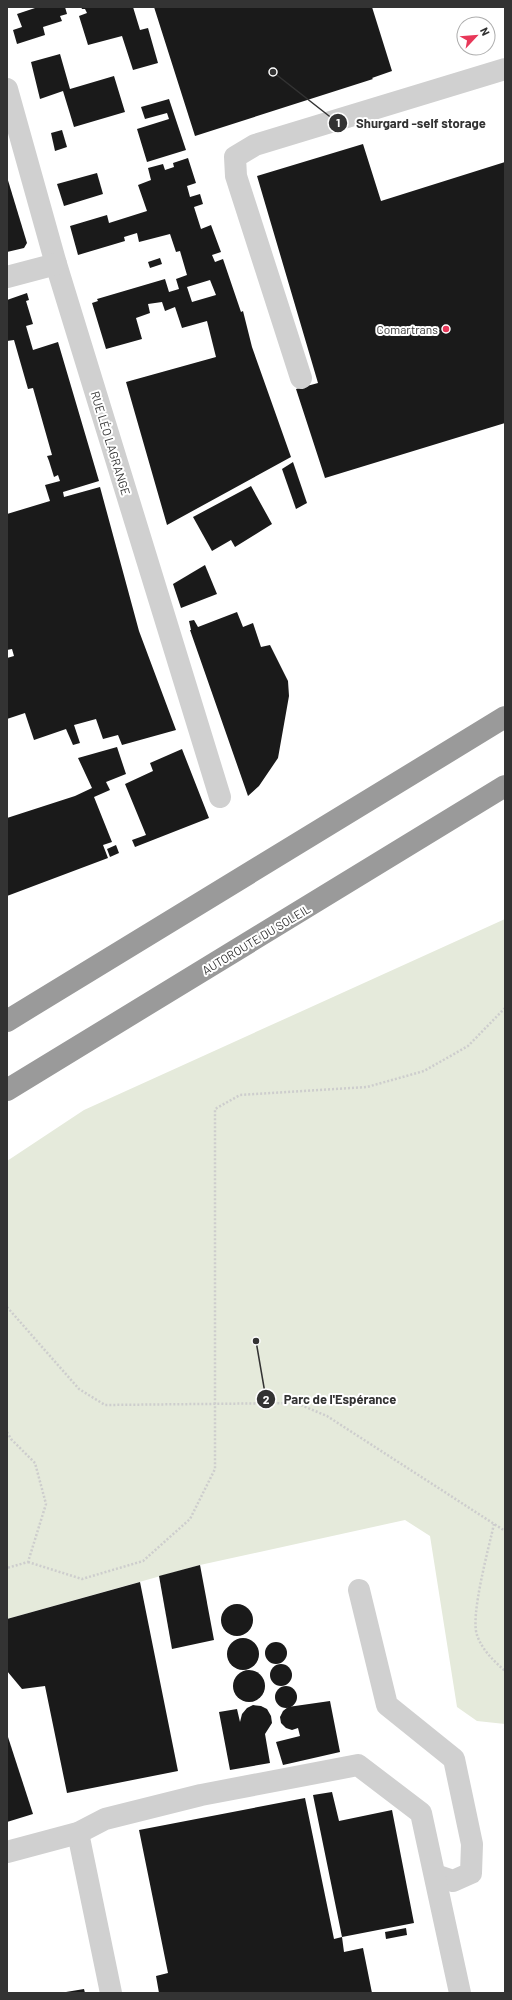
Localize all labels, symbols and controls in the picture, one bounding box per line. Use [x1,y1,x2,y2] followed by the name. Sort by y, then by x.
[456,16,496,56] north arrow
[478,25,493,38] text: N
[328,111,494,136] callout: Shurgard -self storage
[336,115,340,129] text: 1
[356,115,486,131] text: Shurgard -self storage
[377,322,438,336] place label: Comartrans
[441,324,451,334] marker: Comartrans
[88,389,134,497] street label: RUE LÉO LAGRANGE
[199,901,313,977] street label: AUTOROUTE DU SOLEIL
[256,1387,405,1412] callout: Parc de l'Espérance
[284,1391,396,1407] text: Parc de l'Espérance
[263,1392,270,1406] text: 2

